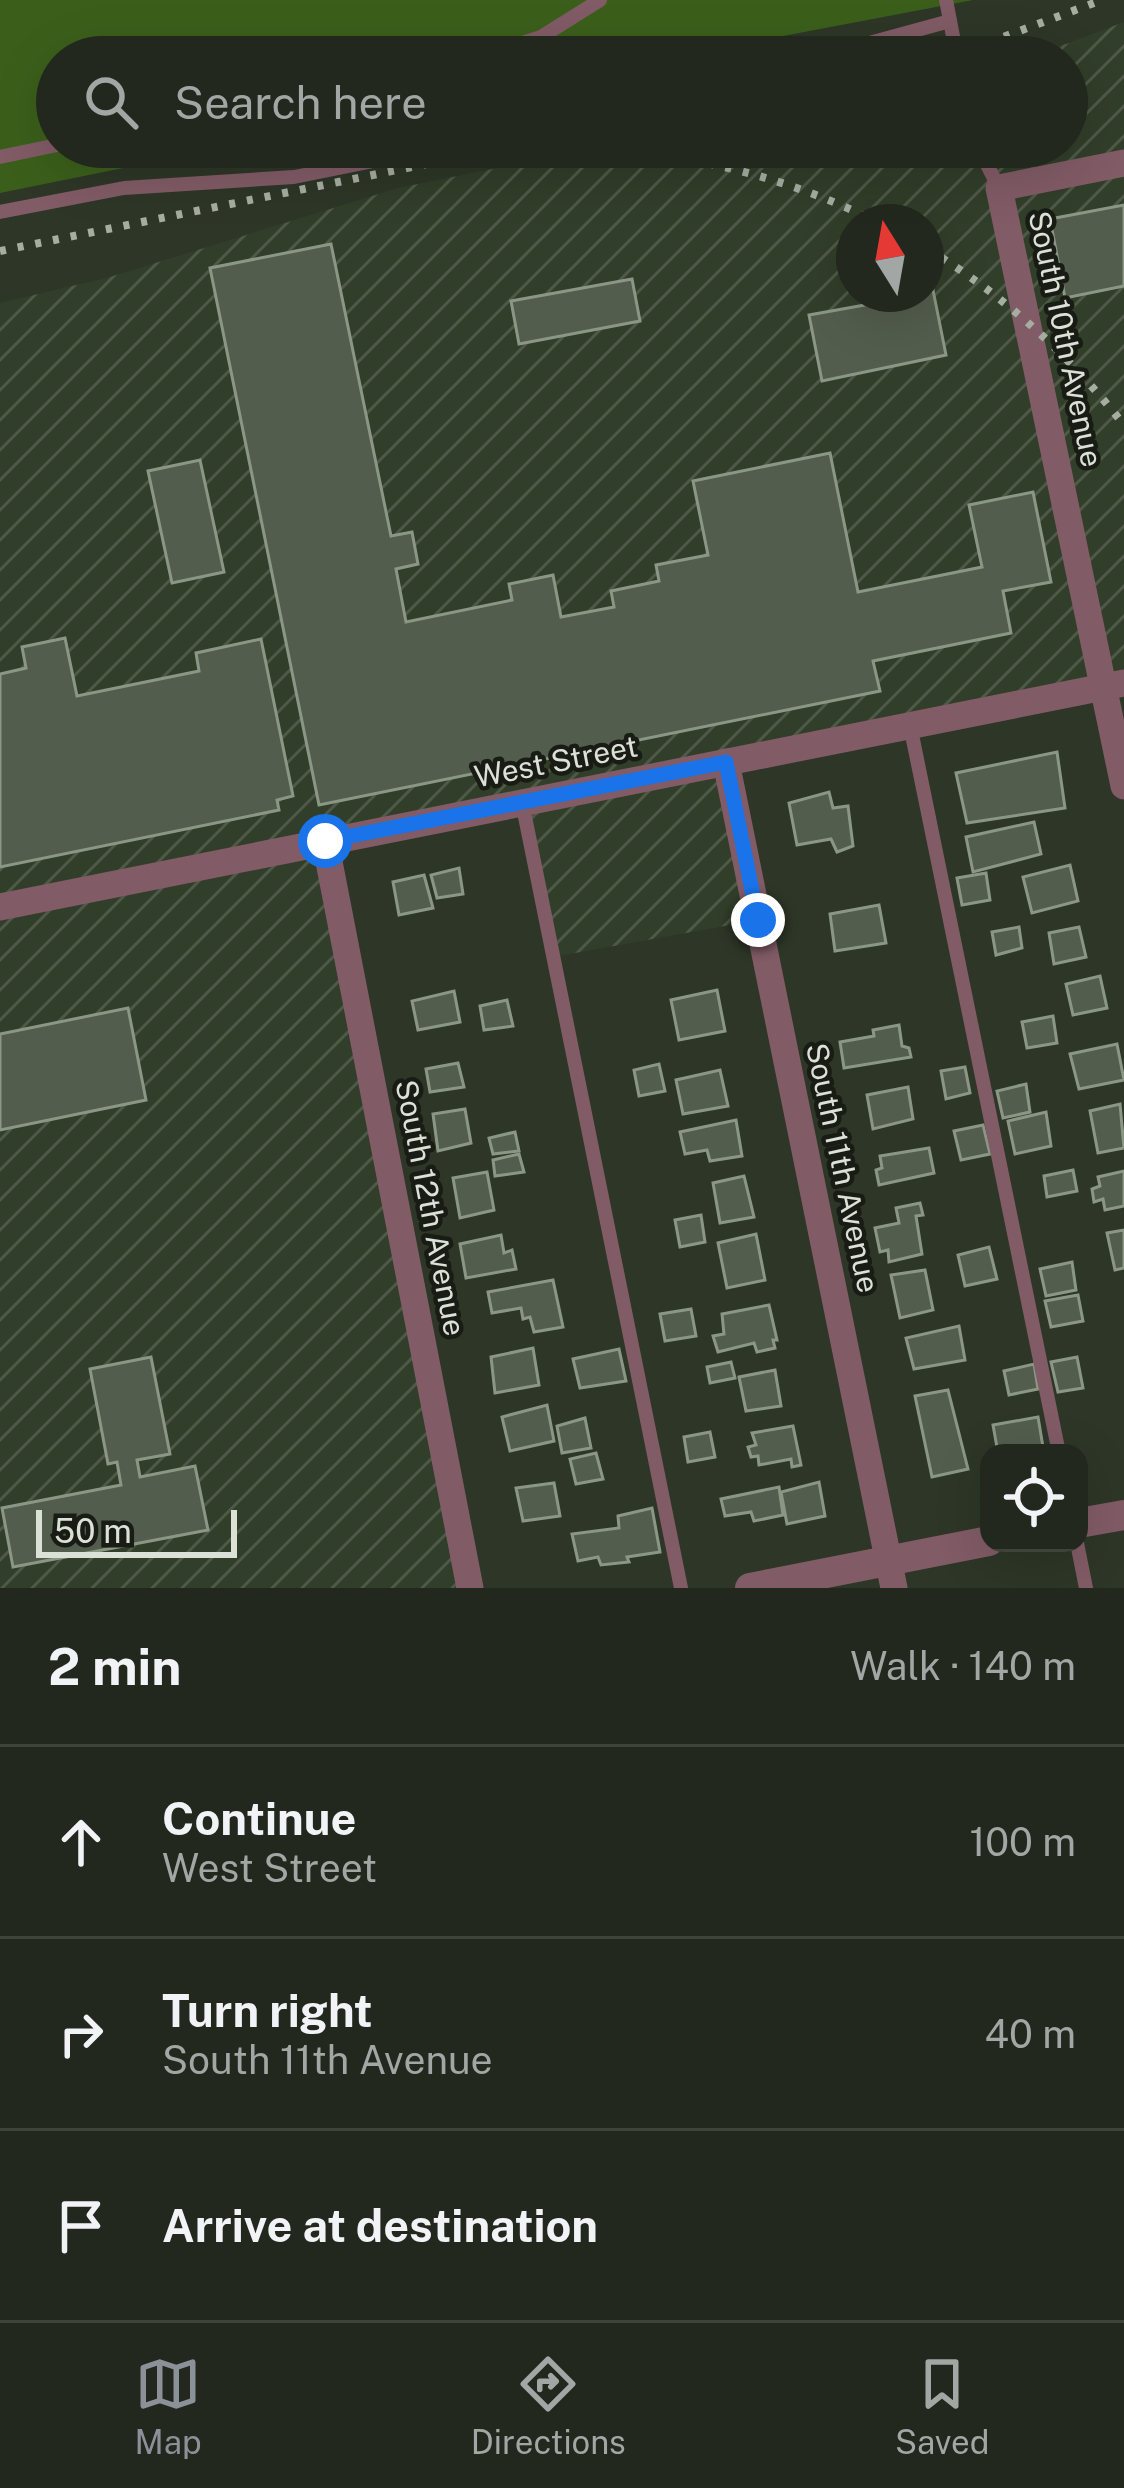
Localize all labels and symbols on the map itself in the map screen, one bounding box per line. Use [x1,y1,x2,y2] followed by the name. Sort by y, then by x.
[836,204,944,312] north arrow
[1021,208,1111,470] street label: South 10th Avenue
[471,728,641,794] street label: West Street
[298,814,352,868] route start
[731,893,785,947] route end
[799,1040,887,1296] street label: South 11th Avenue
[389,1077,473,1339] street label: South 12th Avenue
[36,1504,237,1557] scale bar

